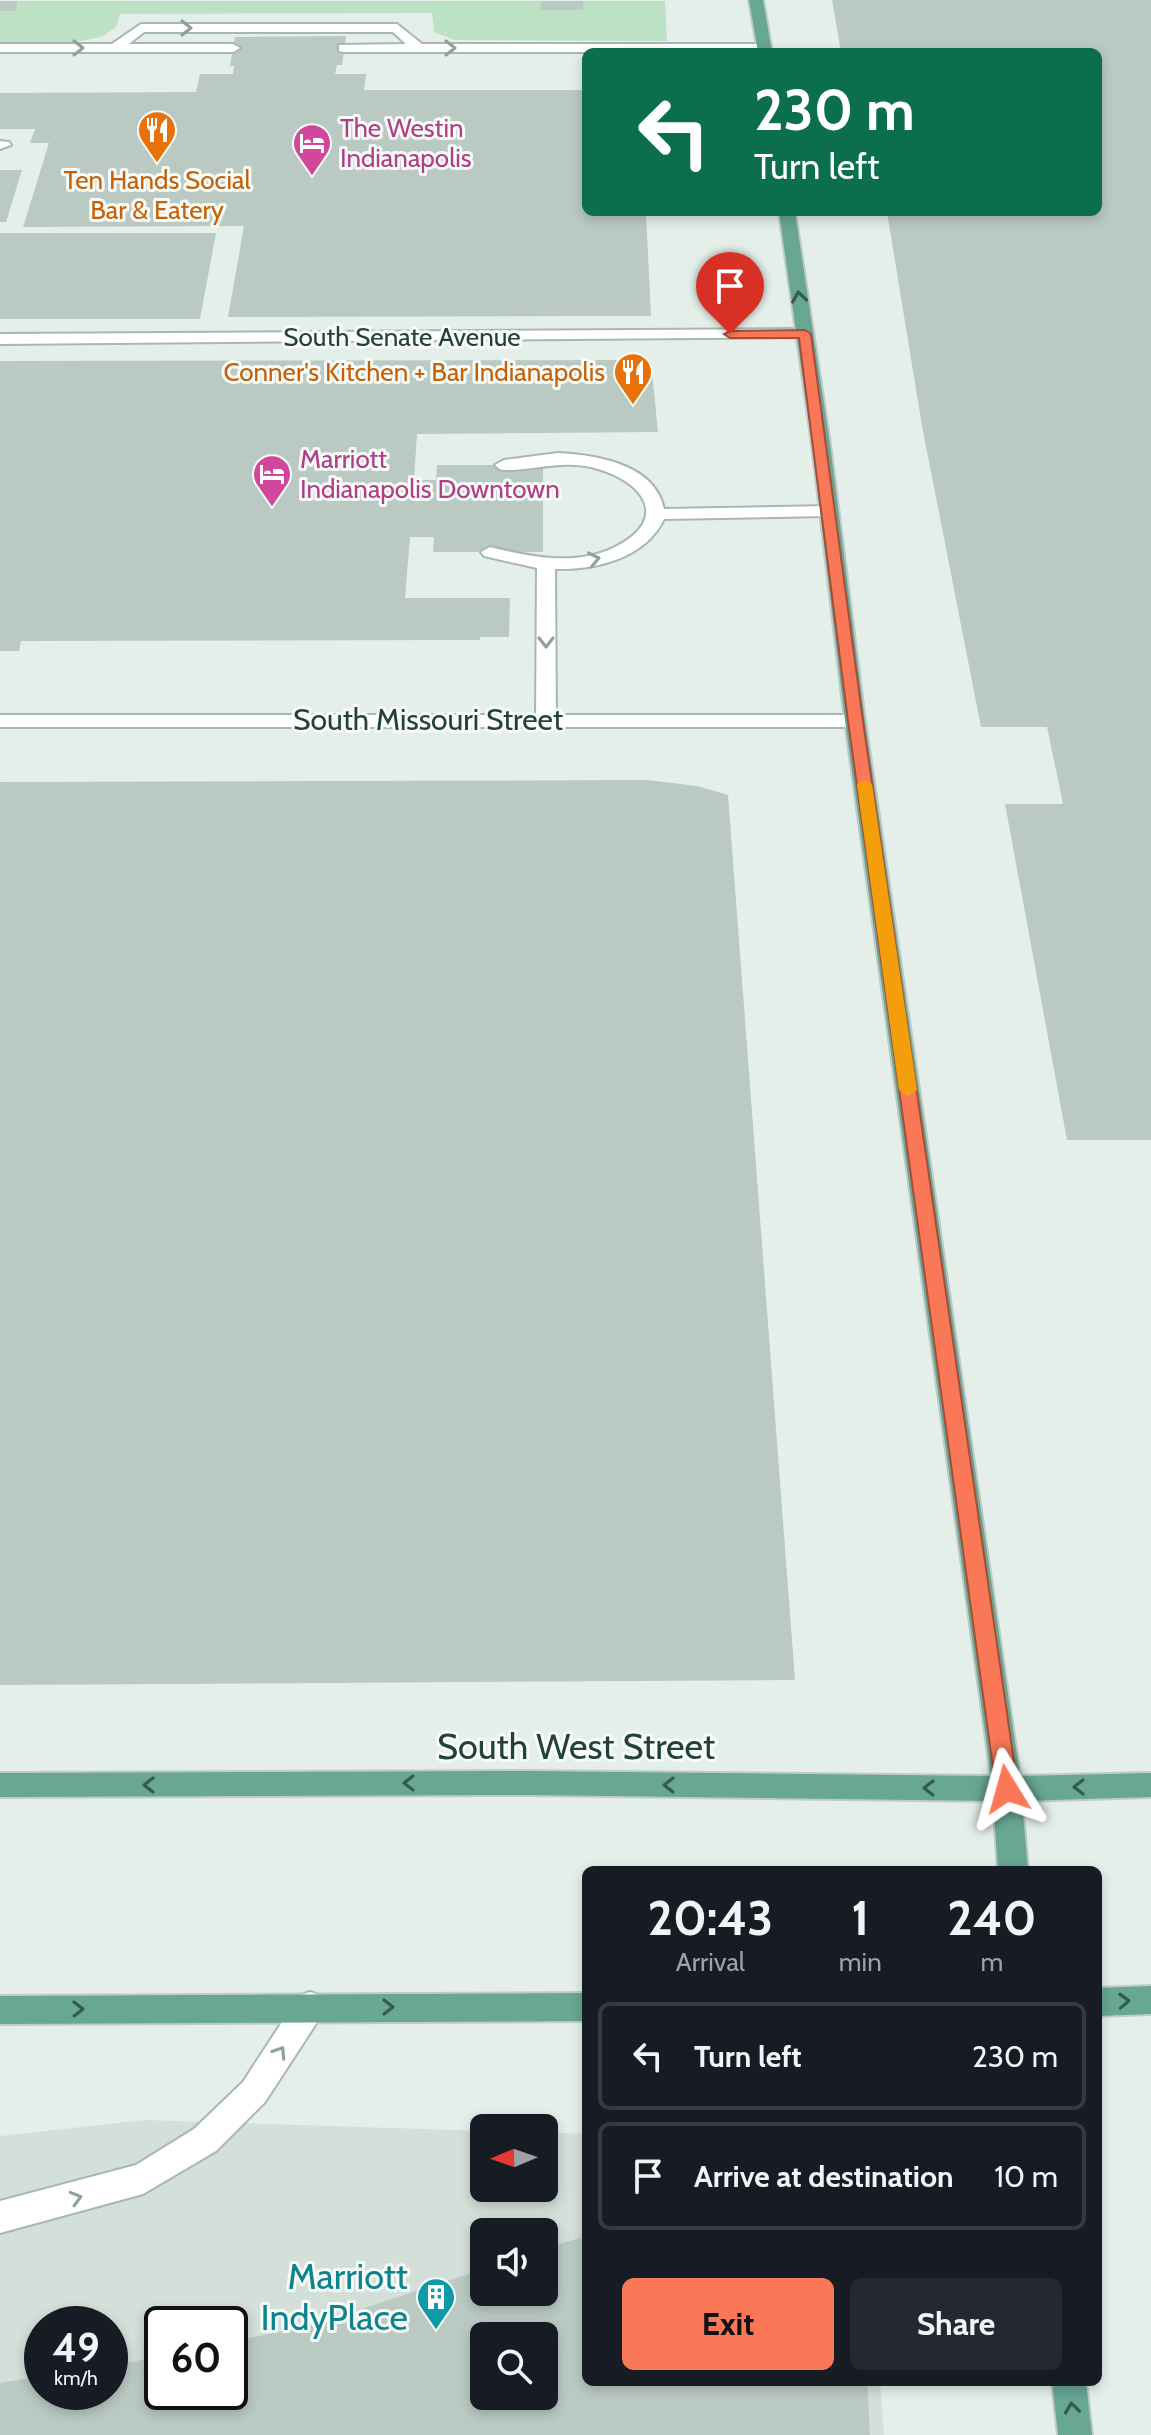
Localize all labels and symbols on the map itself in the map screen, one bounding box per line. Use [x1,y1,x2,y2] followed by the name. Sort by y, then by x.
[180,19,193,37] one-way arrow
[72,39,85,57] one-way arrow
[444,39,457,57] one-way arrow
[136,109,178,164] restaurant icon: Ten Hands Social Bar & Eatery
[340,112,472,174] place label: The Westin Indianapolis
[291,122,333,177] hotel icon: The Westin Indianapolis
[63,164,251,226] place label: Ten Hands Social Bar & Eatery
[696,252,764,334] pin
[791,290,808,304] one-way arrow
[283,321,521,353] street label: South Senate Avenue
[612,351,654,406] restaurant icon: Conner's Kitchen + Bar Indianapolis
[224,356,605,388] place label: Conner's Kitchen + Bar Indianapolis
[300,443,560,505] place label: Marriott Indianapolis Downtown
[251,453,293,508] hotel icon: Marriott Indianapolis Downtown
[587,551,601,568] one-way arrow
[537,636,555,649] one-way arrow
[293,701,563,738] street label: South Missouri Street
[437,1724,715,1768] street label: South West Street
[965,1747,1049,1831] position arrow
[402,1774,415,1792] one-way arrow
[142,1776,155,1794] one-way arrow
[662,1776,675,1793] one-way arrow
[1072,1778,1085,1796] one-way arrow
[922,1779,935,1797] one-way arrow
[1119,1992,1131,2010] one-way arrow
[382,1998,395,2016] one-way arrow
[72,2000,85,2018] one-way arrow
[271,2046,286,2061] one-way arrow
[470,2114,558,2202] north arrow
[68,2191,82,2207] one-way arrow
[261,2254,408,2339] place label: Marriott IndyPlace
[415,2276,457,2331] building icon: Marriott IndyPlace
[144,2306,248,2410] speed limit sign: 60
[1064,2402,1081,2415] one-way arrow

